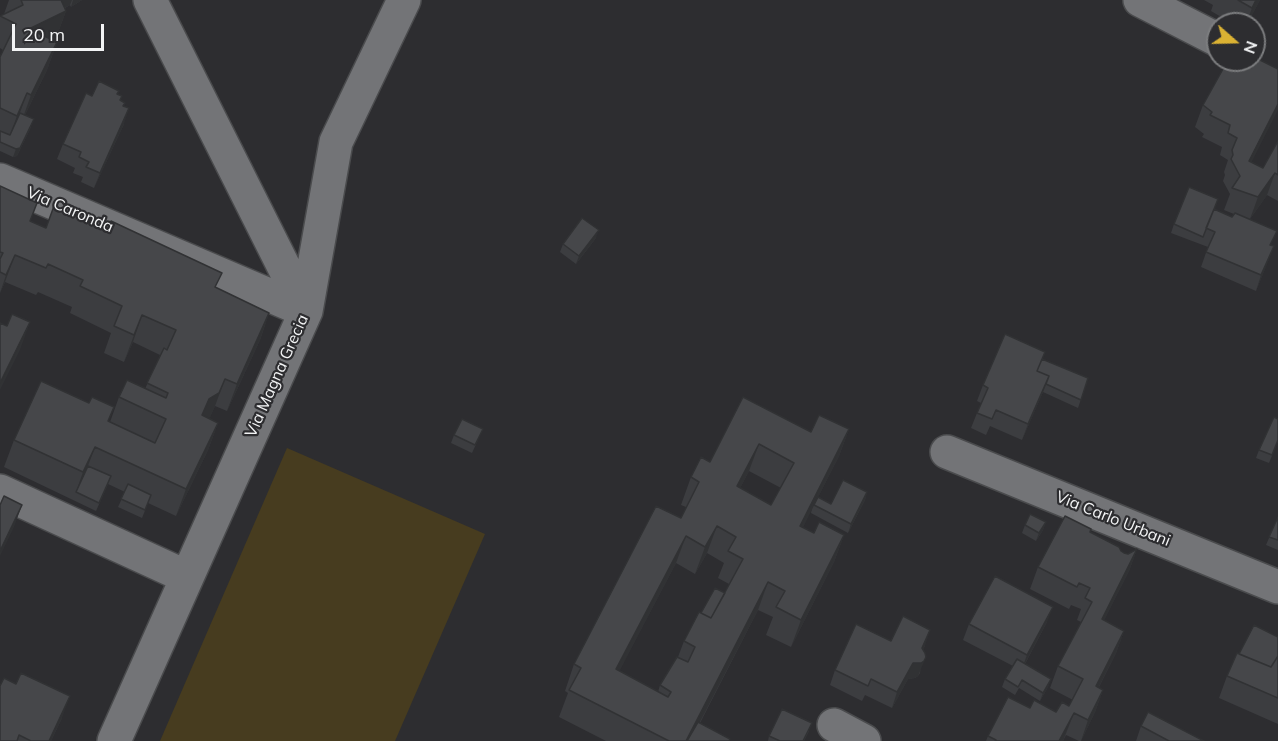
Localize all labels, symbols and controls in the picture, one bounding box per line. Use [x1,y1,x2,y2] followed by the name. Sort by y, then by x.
[15,12,106,50] scale bar
[1206,12,1266,72] north arrow
[23,23,65,46] text: 20 m
[1240,38,1263,57] text: N
[24,183,116,237] street label: Via Caronda
[241,312,313,440] street label: Via Magna Grecia
[1053,487,1173,551] street label: Via Carlo Urbani

